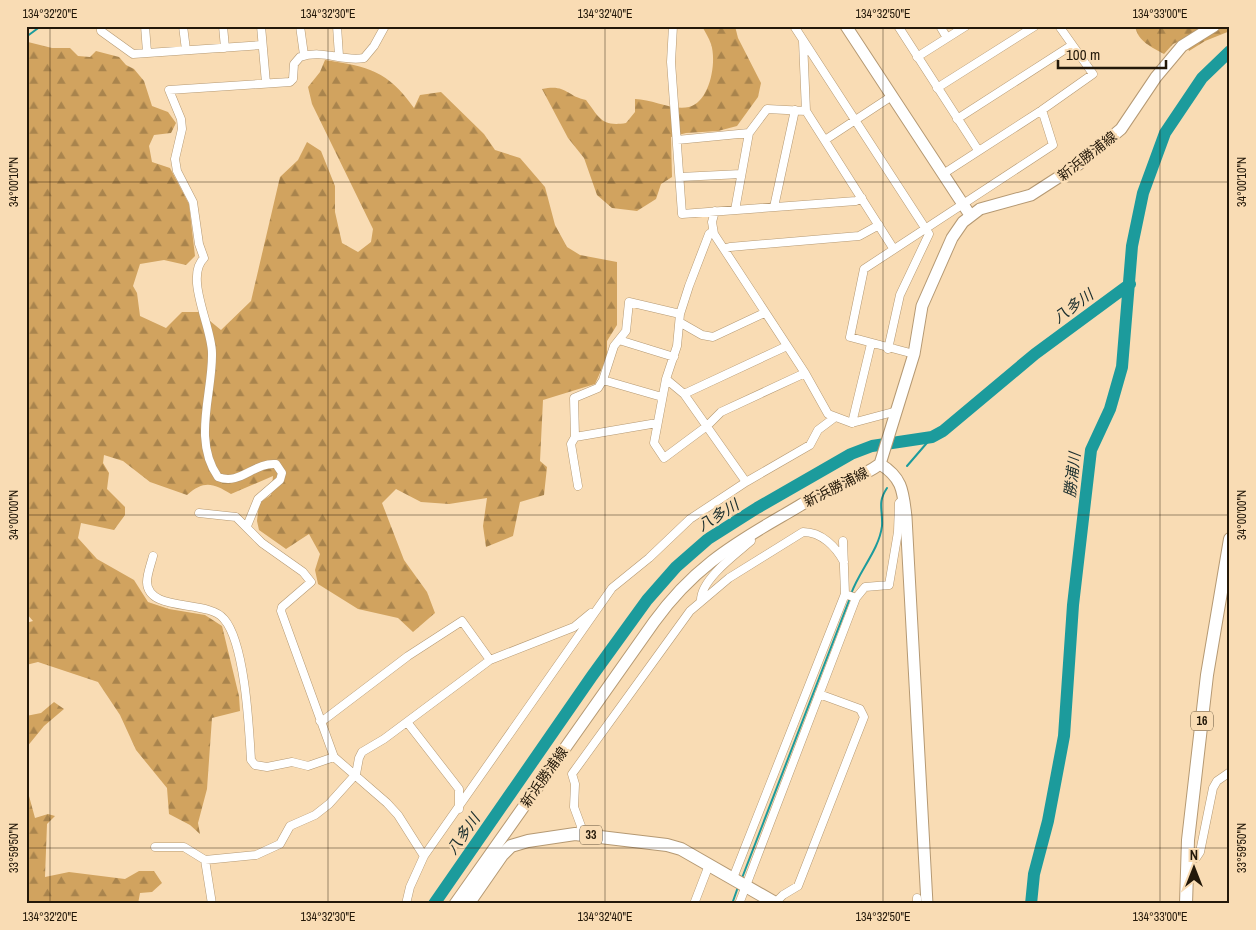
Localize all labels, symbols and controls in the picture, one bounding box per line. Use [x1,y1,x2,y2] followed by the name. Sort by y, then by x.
[22,6,78,22] text: 134°32'20"E
[300,6,356,22] text: 134°32'30"E
[577,6,633,22] text: 134°32'40"E
[855,6,911,22] text: 134°32'50"E
[1132,6,1188,22] text: 134°33'00"E
[1058,38,1166,70] scale bar
[1066,44,1100,65] text: 100 m
[1054,127,1120,185] street label: 新浜勝浦線
[6,157,22,207] text: 34°00'10"N
[1234,157,1250,207] text: 34°00'10"N
[1049,283,1099,328] water label: 八多川
[1059,449,1085,499] water label: 勝浦川
[801,463,871,511] street label: 新浜勝浦線
[6,490,22,540] text: 34°00'00"N
[1234,490,1250,540] text: 34°00'00"N
[693,493,744,536] water label: 八多川
[1191,711,1213,730] road number: 16
[517,743,571,811] street label: 新浜勝浦線
[441,808,486,858] water label: 八多川
[6,823,22,873] text: 33°59'50"N
[1234,823,1250,873] text: 33°59'50"N
[580,826,602,844] road number: 33
[1168,842,1218,892] north arrow
[1190,846,1198,864] text: N
[22,909,78,925] text: 134°32'20"E
[300,909,356,925] text: 134°32'30"E
[577,909,633,925] text: 134°32'40"E
[855,909,911,925] text: 134°32'50"E
[1132,909,1188,925] text: 134°33'00"E

